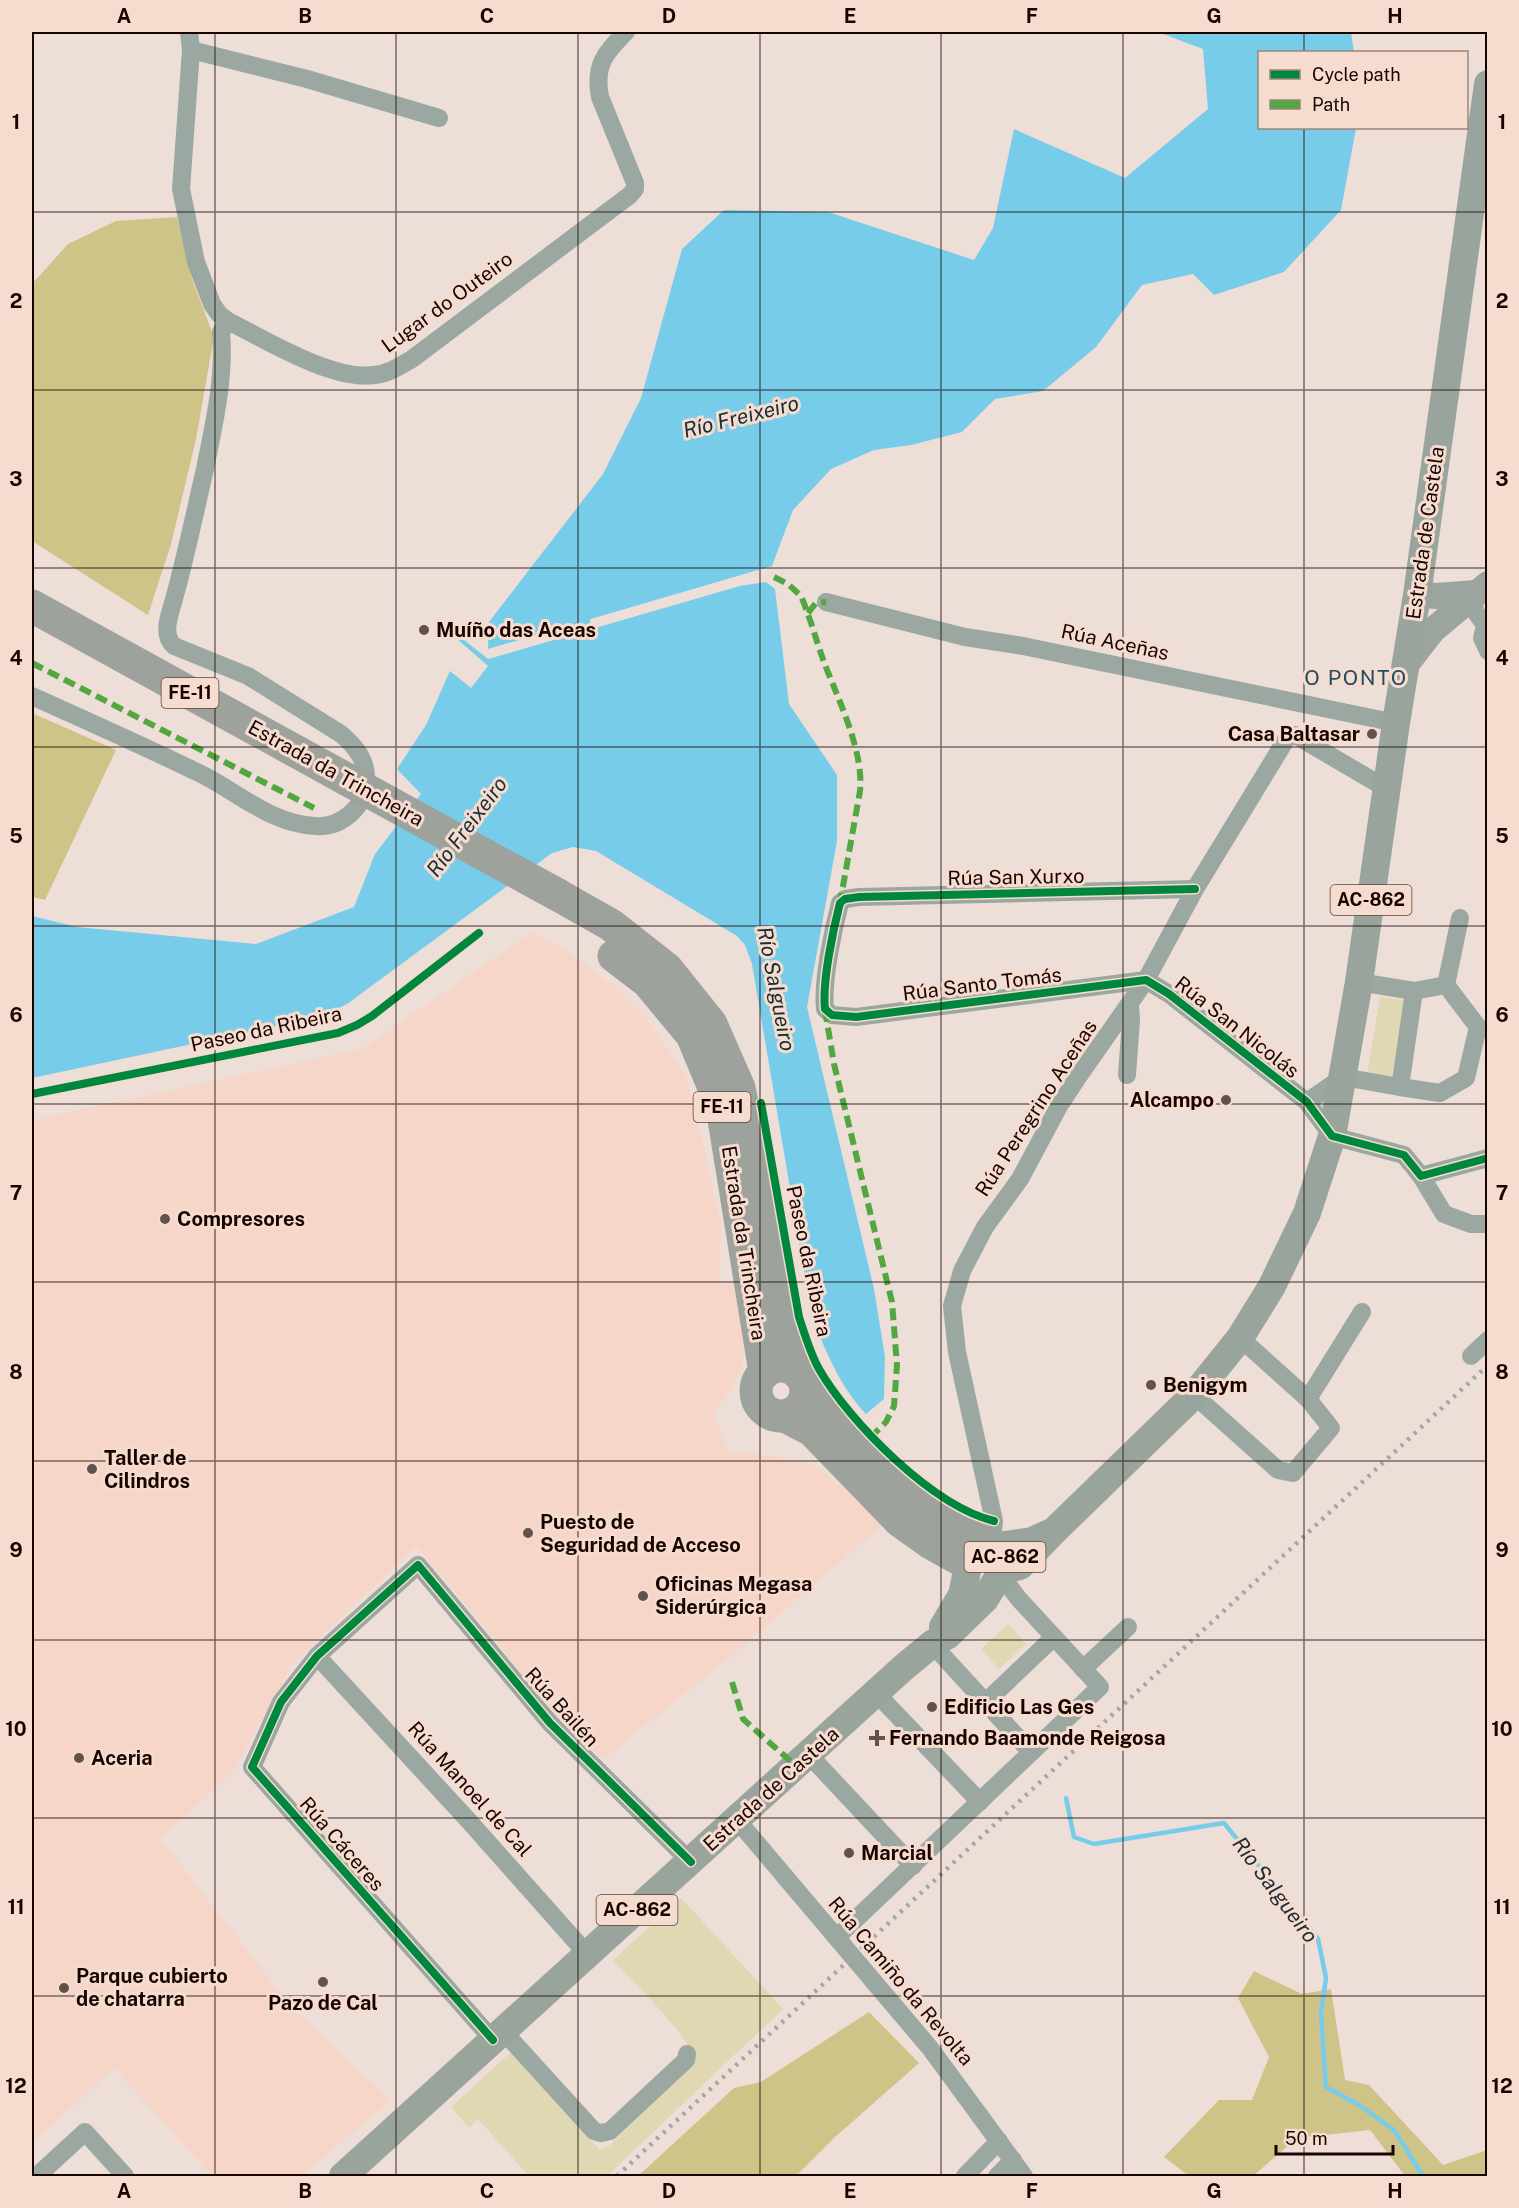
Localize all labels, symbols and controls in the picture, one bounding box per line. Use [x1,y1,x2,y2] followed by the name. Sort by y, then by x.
[117,4,131,28] text: A
[298,4,312,28] text: B
[480,4,494,28] text: C
[662,4,676,28] text: D
[844,4,856,28] text: E
[1026,4,1038,28] text: F
[1206,4,1222,28] text: G
[1387,4,1403,28] text: H
[1258,51,1468,129] legend
[1312,64,1401,85] text: Cycle path
[1312,94,1350,115] text: Path
[12,110,20,134] text: 1
[1498,110,1506,134] text: 1
[377,246,517,358] street label: Lugar do Outeiro
[10,289,22,313] text: 2
[1496,289,1508,313] text: 2
[680,390,801,443] water label: Río Freixeiro
[1401,445,1449,621] street label: Estrada de Castela
[9,467,23,491] text: 3
[1495,467,1509,491] text: 3
[436,618,596,642] place label: Muíño das Aceas
[1059,619,1171,665] street label: Rúa Aceñas
[417,623,431,637] marker: Muíño das Aceas
[9,646,23,670] text: 4
[1495,646,1509,670] text: 4
[1304,665,1408,690] district label: O PONTO
[162,678,219,708] road number: FE-11
[244,715,428,831] street label: Estrada da Trincheira
[1228,722,1360,746] place label: Casa Baltasar
[1365,727,1379,741] marker: Casa Baltasar
[421,772,512,881] water label: Río Freixeiro
[9,824,23,848] text: 5
[1495,824,1509,848] text: 5
[947,864,1085,890] street label: Rúa San Xurxo
[1330,885,1412,915] road number: AC-862
[752,925,801,1053] water label: Río Salgueiro
[901,962,1063,1006] street label: Rúa Santo Tomás
[1170,971,1304,1083] street label: Rúa San Nicolás
[188,1001,344,1057] street label: Paseo da Ribeira
[9,1003,23,1027] text: 6
[1495,1003,1509,1027] text: 6
[970,1015,1102,1201] street label: Rúa Peregrino Aceñas
[1130,1088,1214,1112] place label: Alcampo
[694,1092,750,1122] road number: FE-11
[1219,1093,1233,1107] marker: Alcampo
[717,1144,771,1342] street label: Estrada da Trincheira
[10,1181,22,1205] text: 7
[1496,1181,1508,1205] text: 7
[781,1183,837,1339] street label: Paseo da Ribeira
[177,1207,305,1231] place label: Compresores
[158,1212,172,1226] marker: Compresores
[9,1360,23,1384] text: 8
[1495,1360,1509,1384] text: 8
[1163,1373,1247,1397] place label: Benigym
[1144,1378,1158,1392] marker: Benigym
[104,1446,190,1493] place label: Taller de Cilindros
[85,1462,99,1476] marker: Taller de Cilindros
[540,1510,741,1557] place label: Puesto de Seguridad de Acceso
[521,1526,535,1540] marker: Puesto de Seguridad de Acceso
[9,1538,23,1562] text: 9
[1495,1538,1509,1562] text: 9
[964,1542,1046,1572] road number: AC-862
[655,1572,812,1619] place label: Oficinas Megasa Siderúrgica
[636,1589,650,1603] marker: Oficinas Megasa Siderúrgica
[520,1662,604,1752] street label: Rúa Bailén
[944,1695,1094,1719] place label: Edificio Las Ges
[925,1700,939,1714] marker: Edificio Las Ges
[5,1717,27,1741] text: 10
[403,1717,537,1861] street label: Rúa Manoel de Cal
[1491,1717,1513,1741] text: 10
[698,1722,844,1856] street label: Estrada de Castela
[889,1726,1166,1750] place label: Fernando Baamonde Reigosa
[870,1731,884,1745] marker: Fernando Baamonde Reigosa
[91,1746,153,1770] place label: Aceria
[72,1751,86,1765] marker: Aceria
[295,1792,389,1896] street label: Rúa Cáceres
[1227,1832,1323,1948] water label: Río Salgueiro
[861,1841,933,1865] place label: Marcial
[842,1846,856,1860] marker: Marcial
[823,1892,979,2070] street label: Rúa Camiño da Revolta
[7,1895,25,1919] text: 11
[596,1895,678,1925] road number: AC-862
[1493,1895,1511,1919] text: 11
[76,1964,228,2011] place label: Parque cubierto de chatarra
[316,1975,330,1989] marker: Pazo de Cal
[57,1981,71,1995] marker: Parque cubierto de chatarra
[268,1991,378,2015] place label: Pazo de Cal
[5,2074,27,2098] text: 12
[1491,2074,1513,2098] text: 12
[1276,2118,1393,2156] scale bar
[1285,2128,1328,2149] text: 50 m
[117,2179,131,2203] text: A
[298,2179,312,2203] text: B
[480,2179,494,2203] text: C
[662,2179,676,2203] text: D
[844,2179,856,2203] text: E
[1026,2179,1038,2203] text: F
[1206,2179,1222,2203] text: G
[1387,2179,1403,2203] text: H

